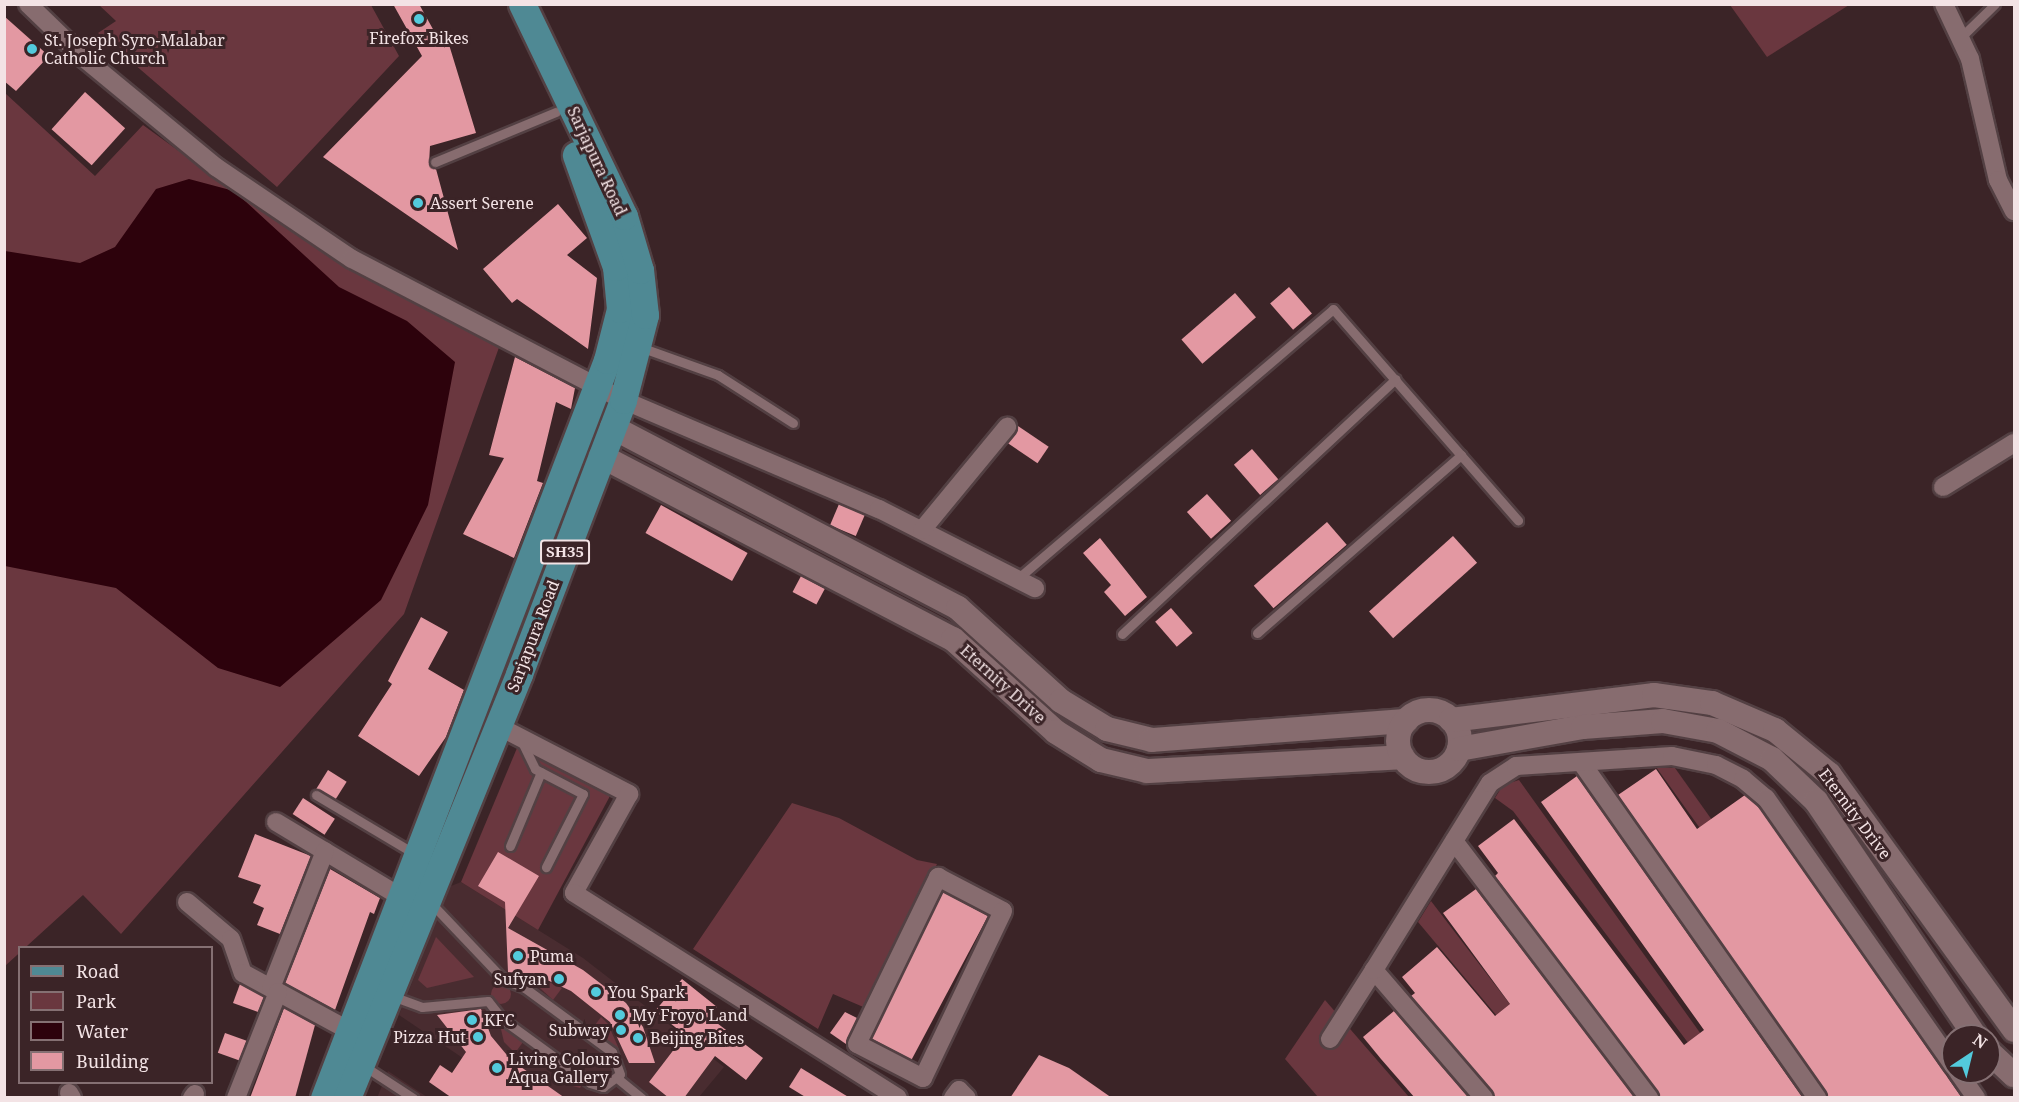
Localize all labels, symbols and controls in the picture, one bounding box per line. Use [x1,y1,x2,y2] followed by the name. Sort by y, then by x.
[412,12,426,26] marker: Firefox Bikes
[369,28,469,48] place label: Firefox Bikes
[44,30,225,68] place label: St. Joseph Syro-Malabar Catholic Church
[25,42,39,56] marker: St. Joseph Syro-Malabar Catholic Church
[563,103,631,219] street label: Sarjapura Road
[430,193,534,213] place label: Assert Serene
[411,196,425,210] marker: Assert Serene
[540,540,590,564] road number: SH35
[503,577,563,695] street label: Sarjapura Road
[956,641,1050,727] street label: Eternity Drive
[1815,765,1895,863] street label: Eternity Drive
[18,946,213,1084] legend
[530,946,574,966] place label: Puma
[511,949,525,963] marker: Puma
[76,959,119,983] text: Road
[494,969,547,989] place label: Sufyan
[552,972,566,986] marker: Sufyan
[608,982,685,1002] place label: You Spark
[589,985,603,999] marker: You Spark
[76,989,116,1013] text: Park
[632,1005,748,1025] place label: My Froyo Land
[613,1008,627,1022] marker: My Froyo Land
[484,1010,514,1030] place label: KFC
[465,1013,479,1027] marker: KFC
[76,1019,128,1043] text: Water
[549,1020,609,1040] place label: Subway
[614,1023,628,1037] marker: Subway
[1941,1024,2001,1084] north arrow
[393,1027,466,1047] place label: Pizza Hut
[650,1028,744,1048] place label: Beijing Bites
[1969,1028,1992,1054] text: N
[471,1030,485,1044] marker: Pizza Hut
[631,1031,645,1045] marker: Beijing Bites
[76,1049,149,1073] text: Building
[509,1049,620,1087] place label: Living Colours Aqua Gallery
[490,1061,504,1075] marker: Living Colours Aqua Gallery

